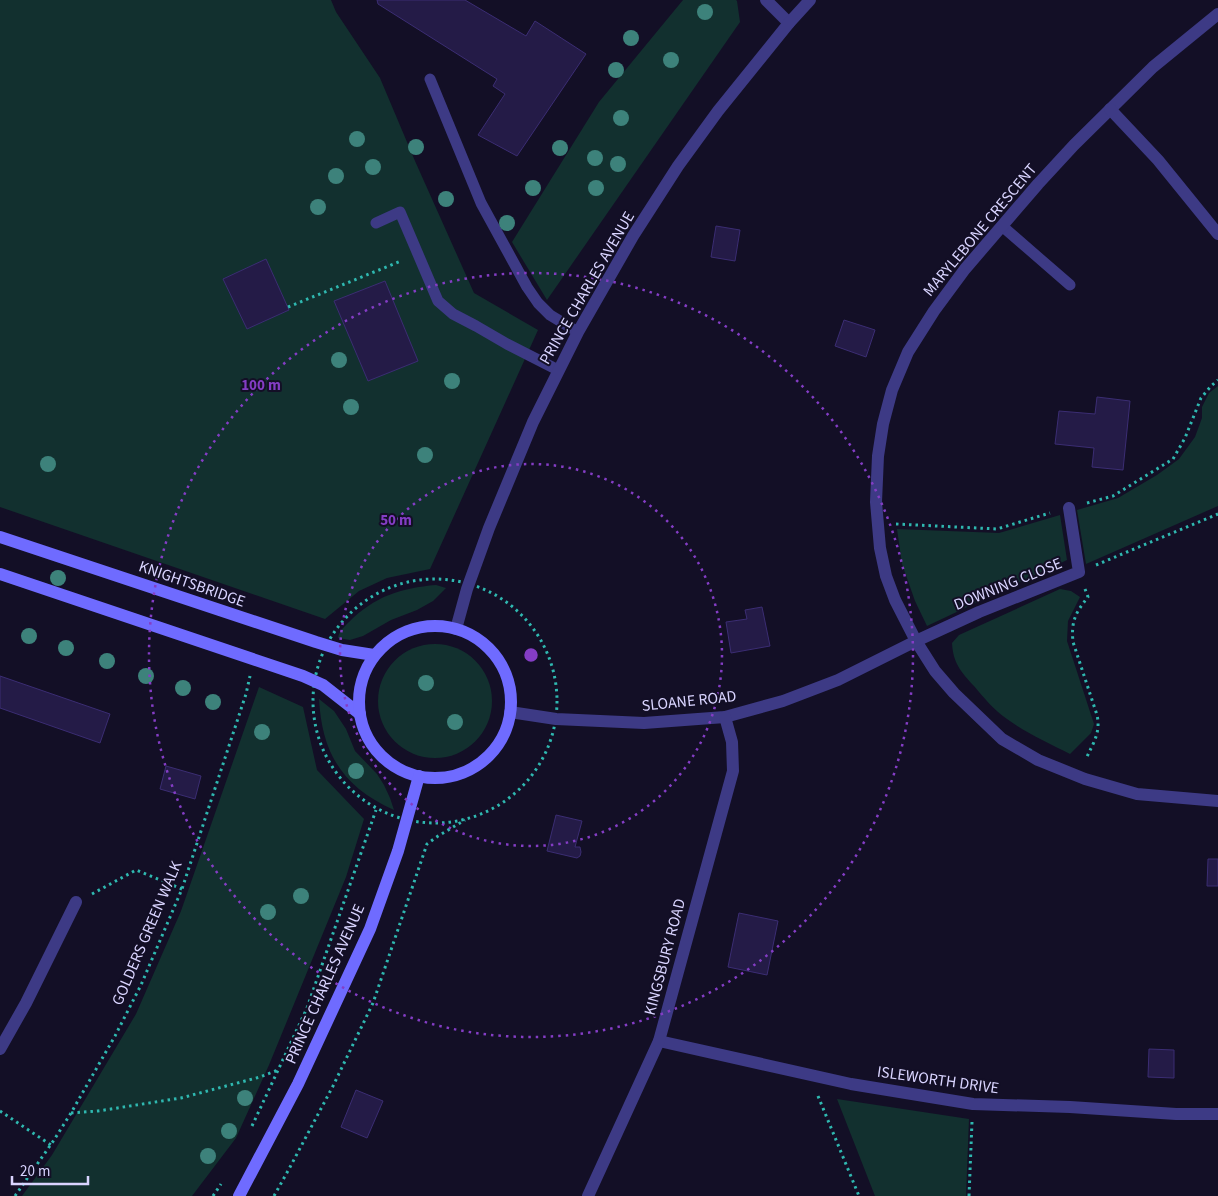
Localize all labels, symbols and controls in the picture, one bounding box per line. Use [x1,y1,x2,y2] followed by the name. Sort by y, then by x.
[918,159,1042,301] street label: MARYLEBONE CRESCENT
[534,208,640,368] street label: PRINCE CHARLES AVENUE
[241,375,281,396] text: 100 m
[380,510,412,531] text: 50 m
[951,552,1065,616] street label: DOWNING CLOSE
[136,555,248,613] street label: KNIGHTSBRIDGE
[522,646,540,664] centre of rings
[641,685,738,717] street label: SLOANE ROAD
[107,857,188,1009] street label: GOLDERS GREEN WALK
[639,896,691,1018] street label: KINGSBURY ROAD
[280,900,370,1068] street label: PRINCE CHARLES AVENUE
[876,1061,1000,1099] street label: ISLEWORTH DRIVE
[12,1154,89,1186] scale bar
[20,1161,50,1182] text: 20 m

